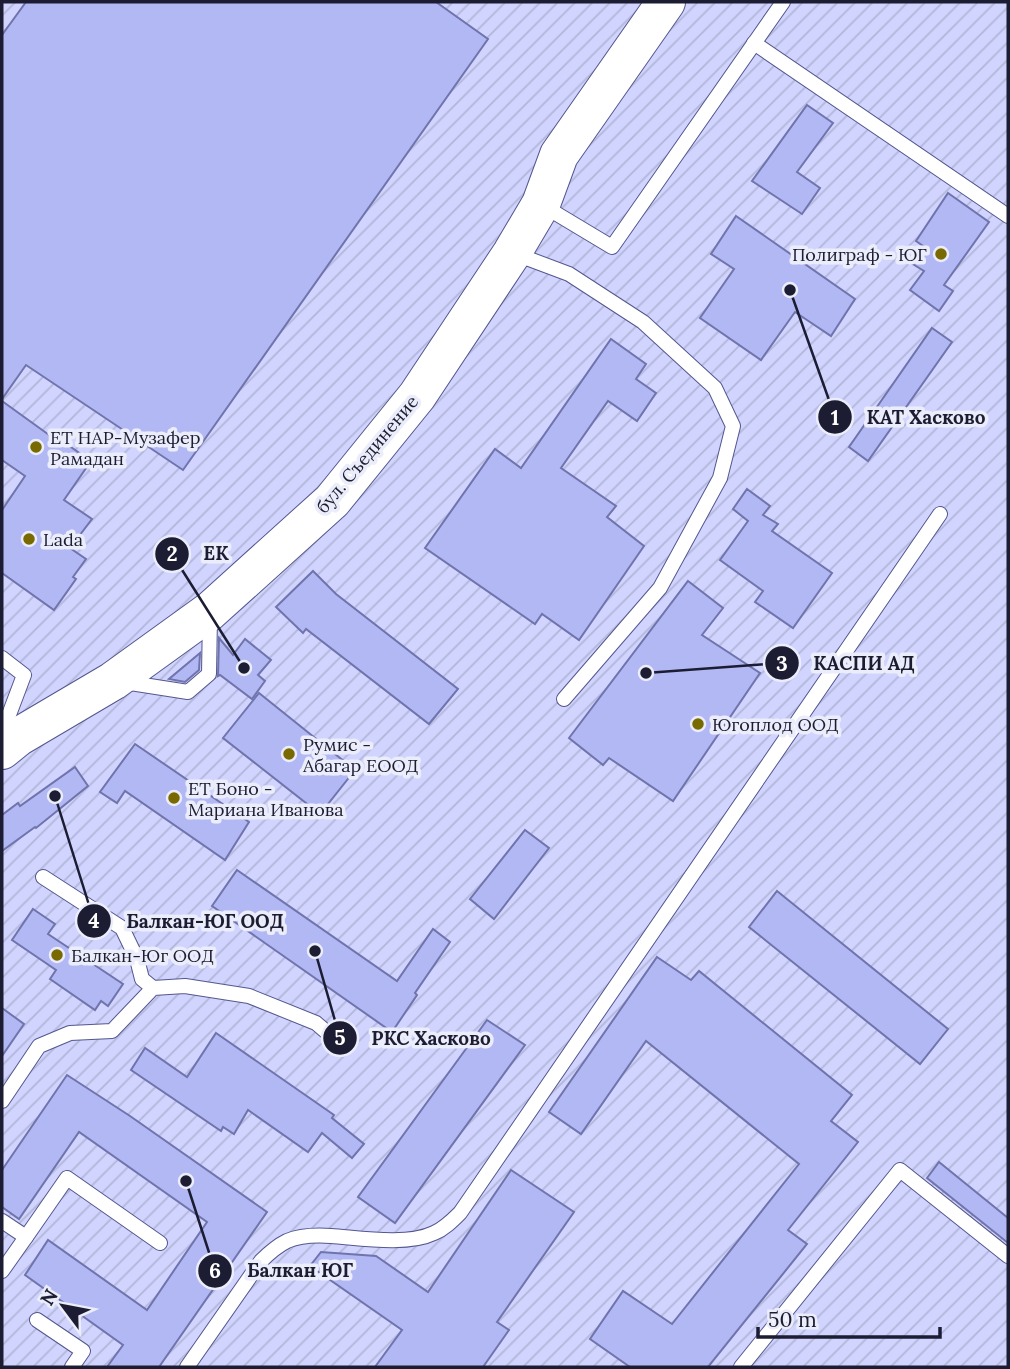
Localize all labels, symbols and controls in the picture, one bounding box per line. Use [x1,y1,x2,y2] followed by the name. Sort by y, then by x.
[792,243,927,266] place label: Полиграф - ЮГ
[933,246,949,262] marker: Полиграф - ЮГ
[311,390,423,518] street label: бул. Съединение
[818,397,1000,437] callout: КАТ Хасково
[831,404,839,431] text: 1
[867,405,986,429] text: КАТ Хасково
[50,426,201,470] place label: ЕТ НАР-Музафер Рамадан
[28,439,44,455] marker: ЕТ НАР-Музафер Рамадан
[43,528,83,551] place label: Lada
[21,531,37,547] marker: Lada
[155,534,243,574] callout: ЕК
[166,540,178,567] text: 2
[203,541,229,565] text: ЕК
[765,643,929,683] callout: КАСПИ АД
[776,650,788,677] text: 3
[813,651,915,675] text: КАСПИ АД
[712,713,838,736] place label: Югоплод ООД
[690,716,706,732] marker: Югоплод ООД
[302,733,418,777] place label: Румис - Абагар ЕООД
[281,746,297,762] marker: Румис - Абагар ЕООД
[188,777,343,821] place label: ЕТ Боно - Мариана Иванова
[166,790,182,806] marker: ЕТ Боно - Мариана Иванова
[77,901,297,941] callout: Балкан-ЮГ ООД
[88,907,100,934] text: 4
[126,909,284,933] text: Балкан-ЮГ ООД
[71,944,214,967] place label: Балкан-Юг ООД
[49,947,65,963] marker: Балкан-Юг ООД
[322,1018,504,1058] callout: РКС Хасково
[334,1024,346,1051] text: 5
[371,1026,491,1050] text: РКС Хасково
[198,1251,367,1291] callout: Балкан ЮГ
[209,1257,221,1284] text: 6
[247,1258,353,1282] text: Балкан ЮГ
[28,1271,98,1341] north arrow
[35,1284,63,1310] text: N
[758,1296,940,1340] scale bar
[768,1306,817,1333] text: 50 m

